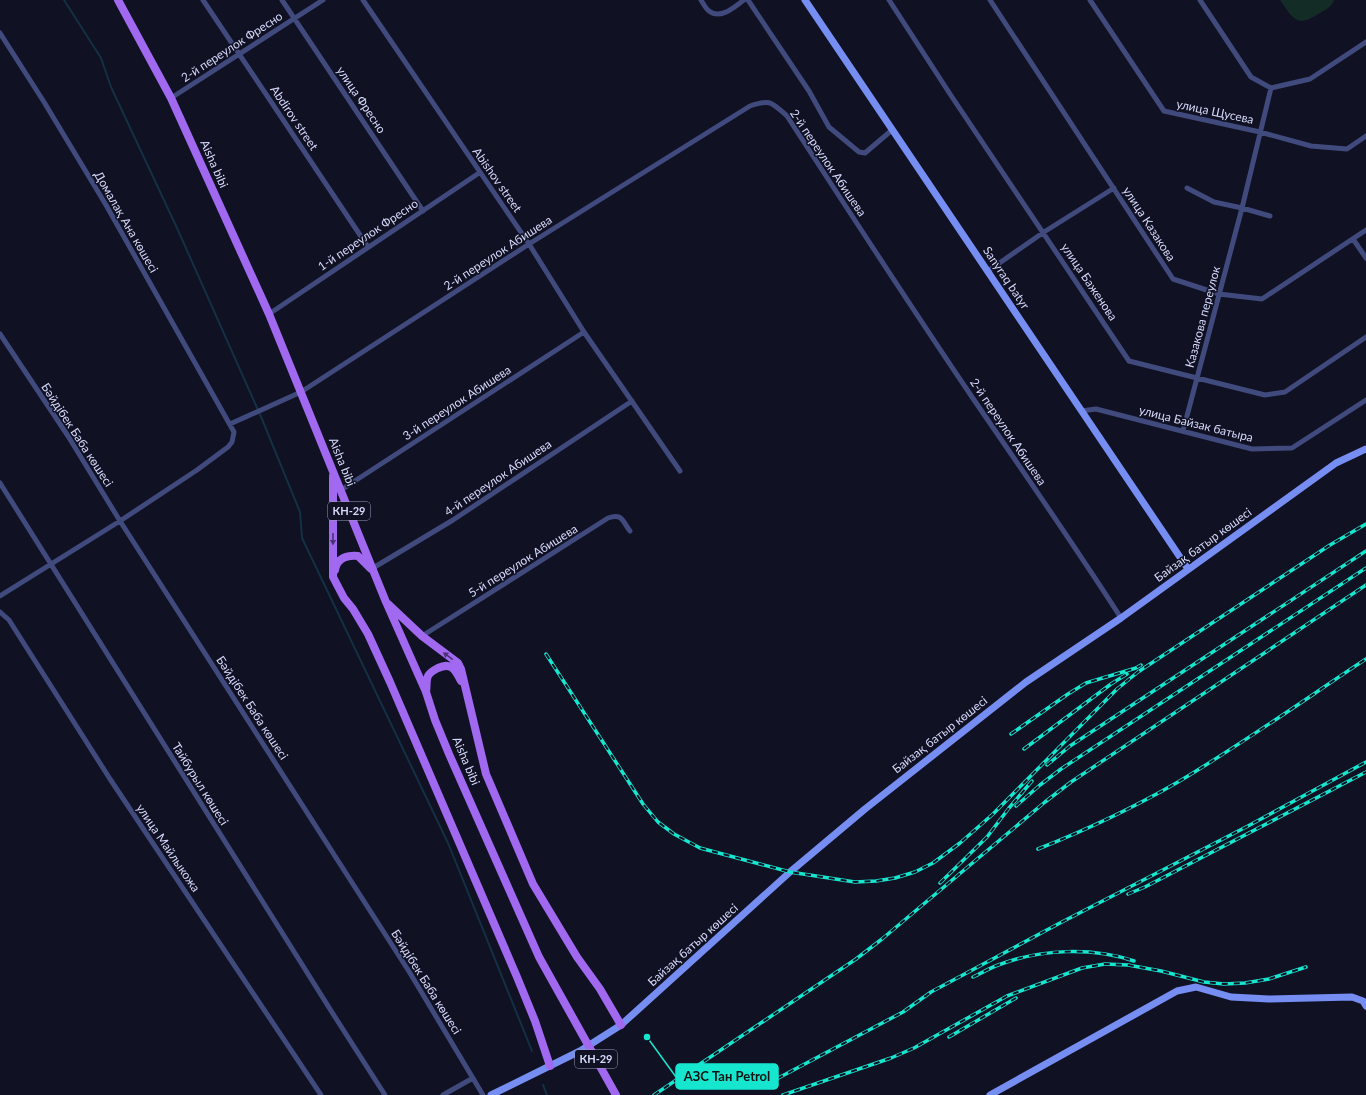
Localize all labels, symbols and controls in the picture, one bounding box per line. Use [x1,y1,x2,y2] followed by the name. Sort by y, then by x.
[178,8,285,85] street label: 2-й переулок Фресно
[334,63,389,136] street label: улица Фресно
[267,83,322,153] street label: Abdirov street
[1175,96,1255,127] street label: улица Щусева
[787,106,870,219] street label: 2-й переулок Абишева
[197,137,232,190] street label: Aisha bibi
[470,144,526,216] street label: Abishov street
[91,168,162,275] street label: Домалақ Ана көшесі
[1120,184,1179,264] street label: улица Казакова
[315,195,421,274] street label: 1-й переулок Фресно
[441,212,555,293] street label: 2-й переулок Абишева
[1058,240,1121,323] street label: улица Баженова
[980,243,1033,313] street label: Sanyraq batyr
[1182,264,1224,369] street label: Казакова переулок
[400,362,514,443] street label: 3-й переулок Абишева
[967,375,1050,488] street label: 2-й переулок Абишева
[38,380,117,489] street label: Бәйдібек Баба көшесі
[1138,402,1255,445] street label: улица Байзак батыра
[326,435,359,488] street label: Aisha bibi
[441,436,554,519] street label: 4-й переулок Абишева
[328,502,370,520] road number: КН-29
[1151,504,1254,585] street label: Байзақ батыр көшесі
[465,521,580,600] street label: 5-й переулок Абишева
[330,533,336,546] one-way arrow
[443,652,454,660] one-way arrow
[213,653,292,762] street label: Бәйдібек Баба көшесі
[889,693,990,776] street label: Байзақ батыр көшесі
[450,734,483,787] street label: Aisha bibi
[169,740,232,828] street label: Тайбурыл көшесі
[133,801,204,895] street label: улица Майлыкожа
[644,900,741,989] street label: Байзақ батыр көшесі
[388,927,465,1037] street label: Бәйдібек Баба көшесі
[575,1050,617,1068] road number: КН-29
[676,1064,778,1089] callout: АЗС Тан Petrol
[683,1068,770,1084] text: АЗС Тан Petrol

